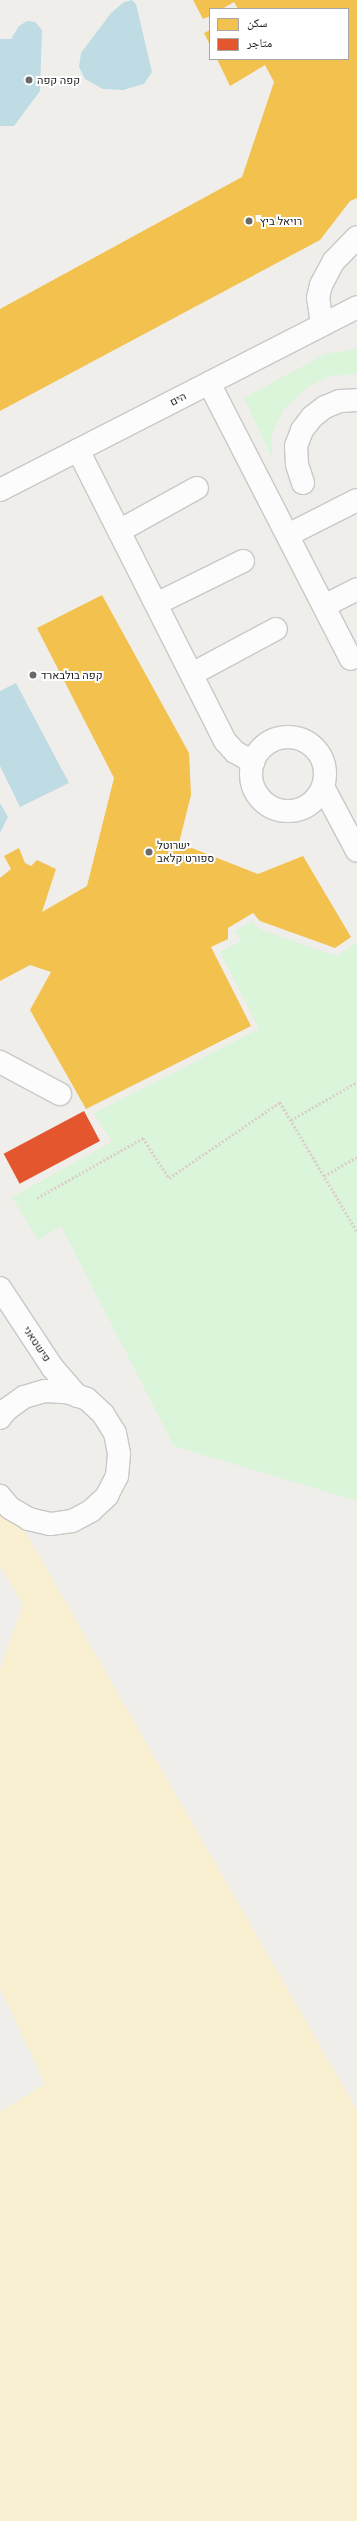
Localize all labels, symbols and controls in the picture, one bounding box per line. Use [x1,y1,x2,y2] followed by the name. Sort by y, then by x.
[209,8,349,60] legend
[247,16,267,30] text: سكن
[247,36,272,50] text: متاجر
[37,73,80,87] place label: קפה קפה
[24,75,34,85] marker: קפה קפה
[257,214,302,228] place label: 'רויאל ביץ
[244,216,254,226] marker: 'רויאל ביץ
[168,389,188,409] street label: הים
[41,668,103,682] place label: קפה בולבארד
[28,670,38,680] marker: קפה בולבארד
[157,839,214,865] place label: ישרוטל ספורט קלאב
[144,847,154,857] marker: ישרוטל ספורט קלאב
[20,1324,54,1364] street label: פישטאני

